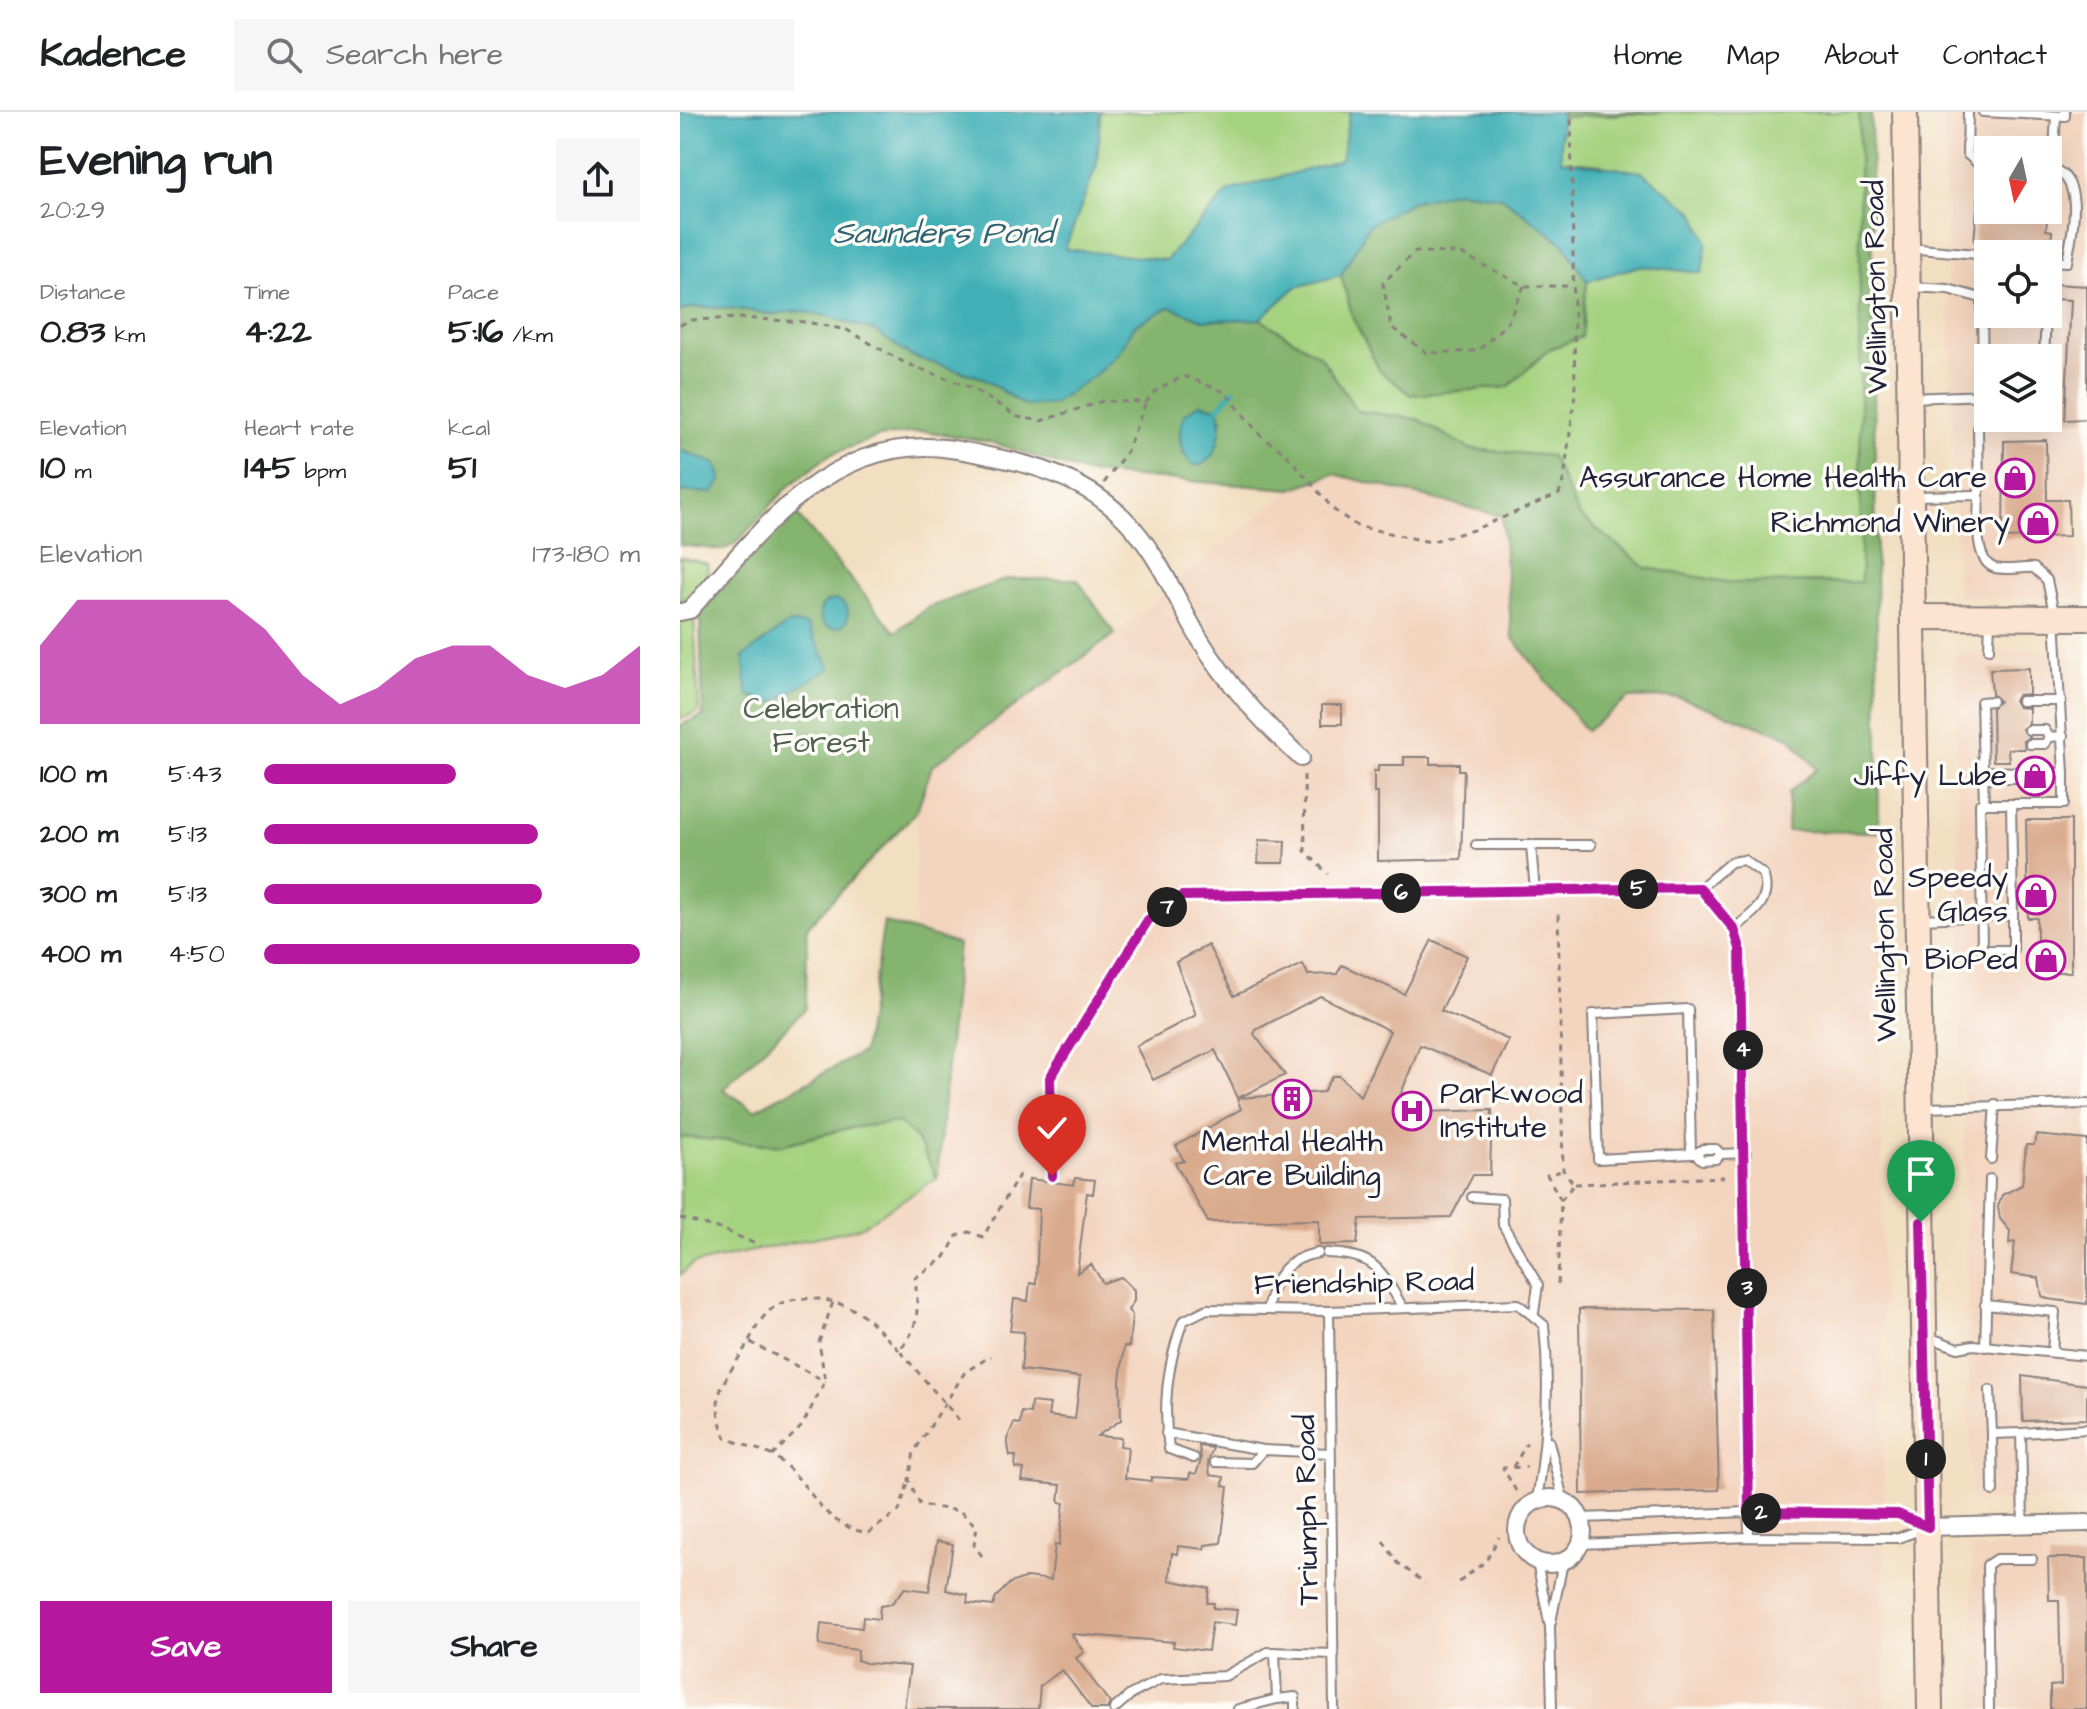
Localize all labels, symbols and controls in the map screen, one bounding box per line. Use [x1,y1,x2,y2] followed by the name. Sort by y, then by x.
[234,19,794,91] search box
[40,29,186,81] text: Kadence
[262,33,306,77] icon: search
[326,34,503,76] text: Search here
[1613,36,1683,75] text: Home
[1727,36,1780,75] text: Map
[1824,36,1899,75] text: About
[1943,36,2047,75] text: Contact
[40,131,272,192] text: Evening run
[1974,136,2062,224] north arrow
[1974,136,2062,432] map controls
[556,138,640,222] button: share
[1853,180,1900,394] street label: Wellington Road
[40,192,105,228] text: 20:29
[833,211,1059,256] water label: Saunders Pond
[1974,240,2062,328] button: locate
[40,277,126,308] text: Distance
[244,277,290,308] text: Time
[448,277,499,308] text: Pace
[40,308,106,356] text: 0.83
[244,308,312,356] text: 4:22
[448,308,503,356] text: 5:16
[106,320,145,351] text: km
[503,320,553,351] text: /km
[1974,344,2062,432] button: layers
[40,413,127,444] text: Elevation
[244,413,354,444] text: Heart rate
[448,413,490,444] text: kcal
[40,444,66,492] text: 10
[244,444,296,492] text: 145
[448,444,476,492] text: 51
[66,456,92,487] text: m
[296,456,346,487] text: bpm
[1579,457,1987,499] place label: Assurance Home Health Care
[1994,457,2036,499] shop icon: Assurance Home Health Care
[1771,502,2010,545] place label: Richmond Winery
[2017,502,2059,544] shop icon: Richmond Winery
[40,536,142,572] text: Elevation
[532,536,640,572] text: 173–180 m
[743,688,899,764] park label: Celebration Forest
[1853,755,2007,798] place label: Jiffy Lube
[2014,755,2056,797] shop icon: Jiffy Lube
[40,756,107,792] text: 100 m
[168,756,222,792] text: 5:43
[40,816,118,852] text: 200 m
[168,816,207,852] text: 5:13
[1862,828,1909,1042] street label: Wellington Road
[1908,857,2008,933] place label: Speedy Glass
[1618,869,1658,909] pin: 5
[1381,873,1421,913] pin: 6
[1630,873,1646,904] text: 5
[2015,874,2057,916] shop icon: Speedy Glass
[40,876,117,912] text: 300 m
[168,876,207,912] text: 5:13
[1394,877,1408,908] text: 6
[1147,887,1187,927] pin: 7
[1160,891,1174,922] text: 7
[40,936,121,972] text: 400 m
[168,936,225,972] text: 4:50
[1925,939,2018,981] place label: BioPed
[2025,939,2067,981] shop icon: BioPed
[1723,1030,1763,1070] pin: 4
[1736,1034,1750,1065] text: 4
[1440,1073,1583,1149] place label: Parkwood Institute
[1271,1078,1313,1120] building icon: Mental Health Care Building
[1391,1090,1433,1132] hospital icon: Parkwood Institute
[1018,1094,1086,1176] pin
[1030,1106,1074,1150] icon: check
[1201,1121,1383,1198] place label: Mental Health Care Building
[1887,1140,1955,1222] pin
[1899,1152,1943,1196] icon: arrive
[1253,1260,1475,1306] street label: Friendship Road
[1727,1268,1767,1308] pin: 3
[1741,1272,1753,1303] text: 3
[1284,1414,1330,1606] street label: Triumph Road
[1906,1439,1946,1479] pin: 1
[1925,1443,1927,1474] text: 1
[1741,1493,1781,1533] pin: 2
[1755,1497,1767,1528] text: 2
[40,1601,332,1693] button: Save
[348,1601,640,1693] button: Share

